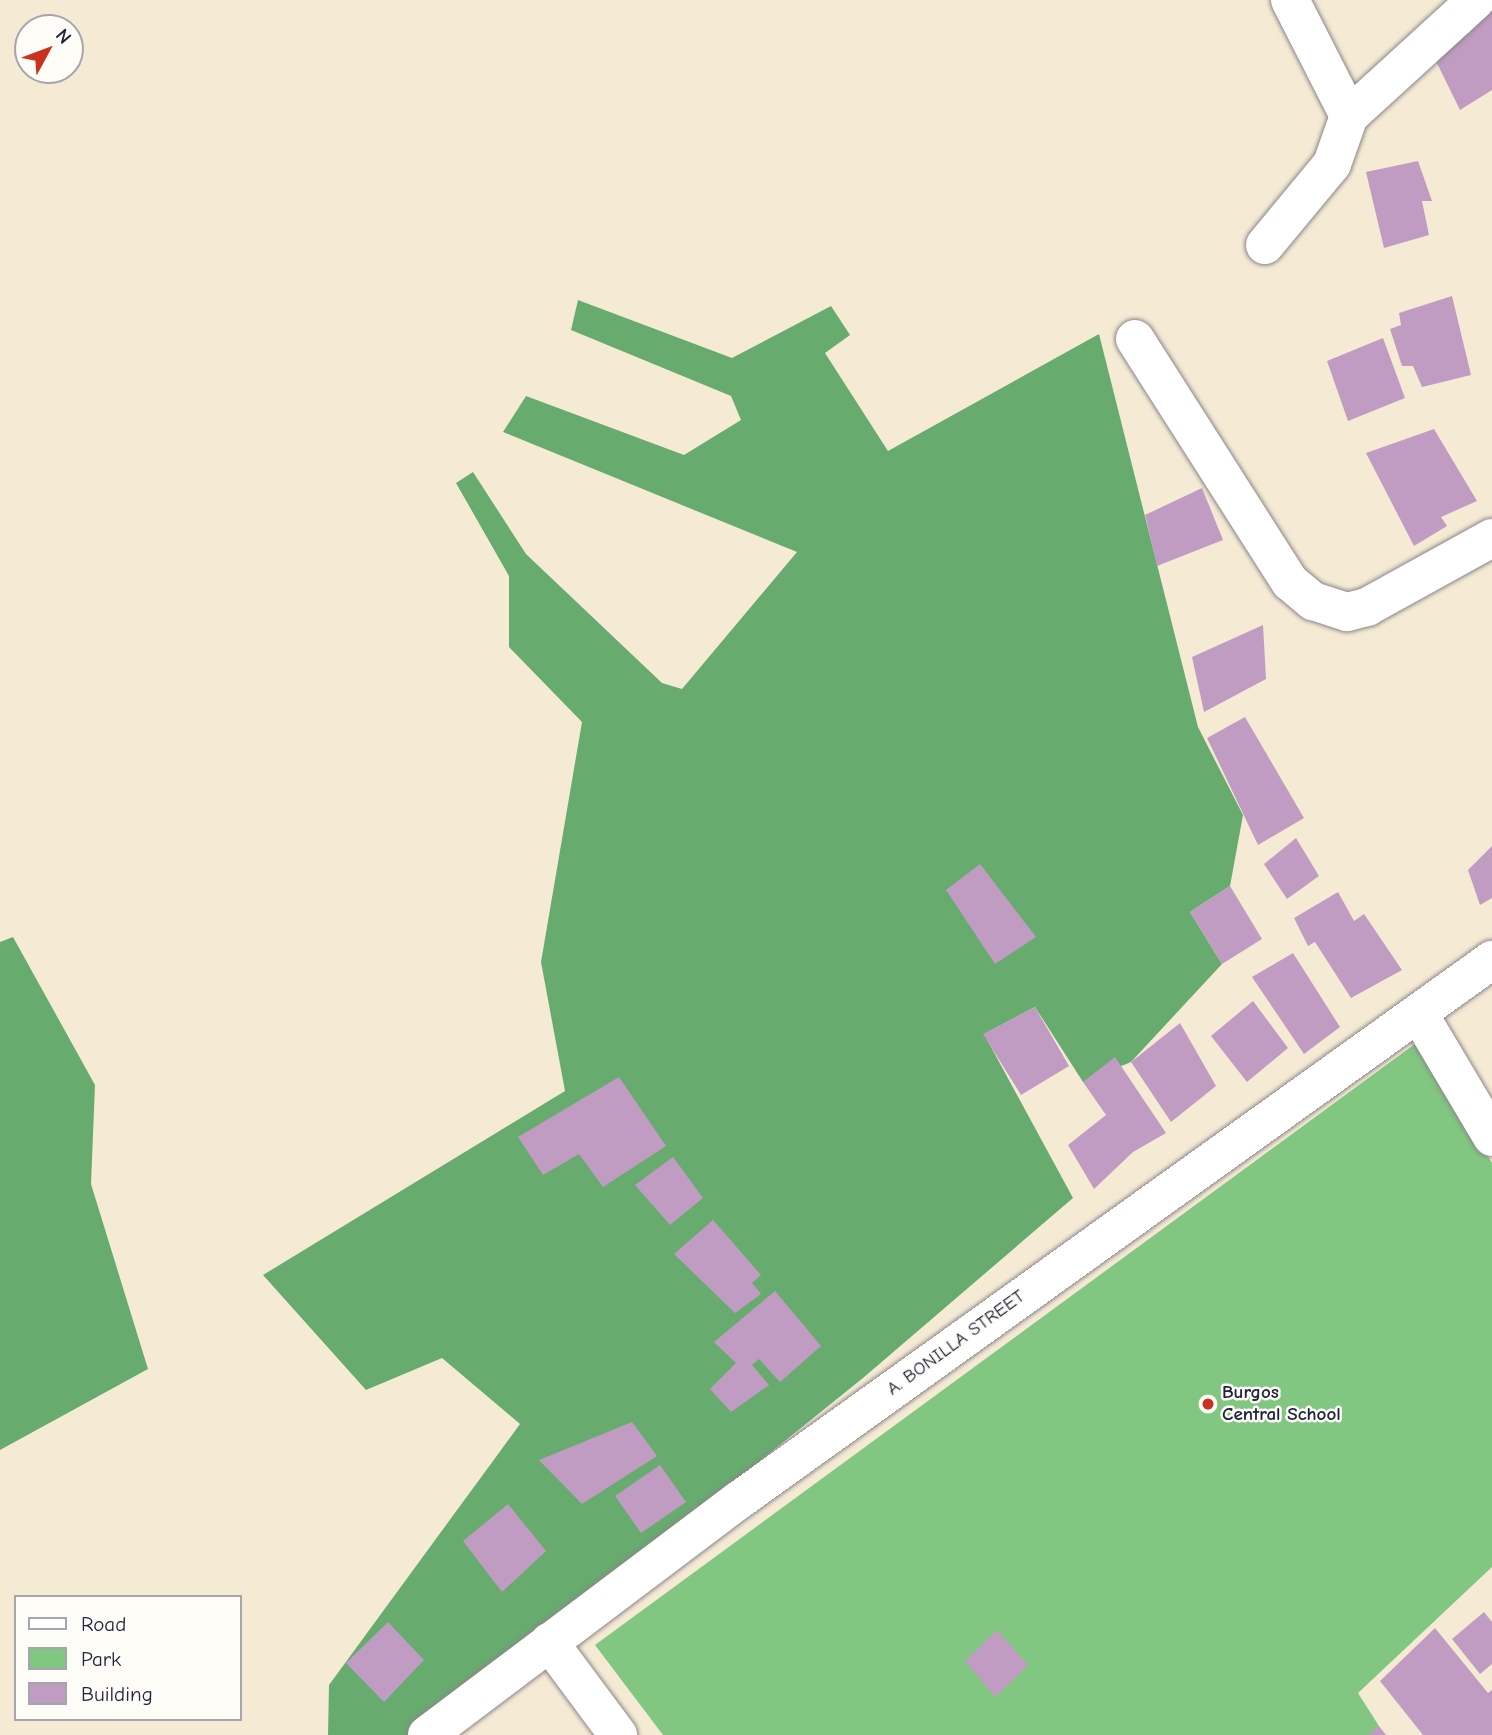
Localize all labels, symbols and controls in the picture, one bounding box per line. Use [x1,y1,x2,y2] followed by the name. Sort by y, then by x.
[14,14,84,84] north arrow
[51,25,76,48] text: N
[882,1285,1030,1401] street label: A. BONILLA STREET
[1222,1382,1341,1426] place label: Burgos Central School
[1200,1396,1216,1412] marker: Burgos Central School
[14,1595,242,1721] legend
[81,1612,126,1636] text: Road
[81,1647,121,1671] text: Park
[81,1682,153,1706] text: Building

